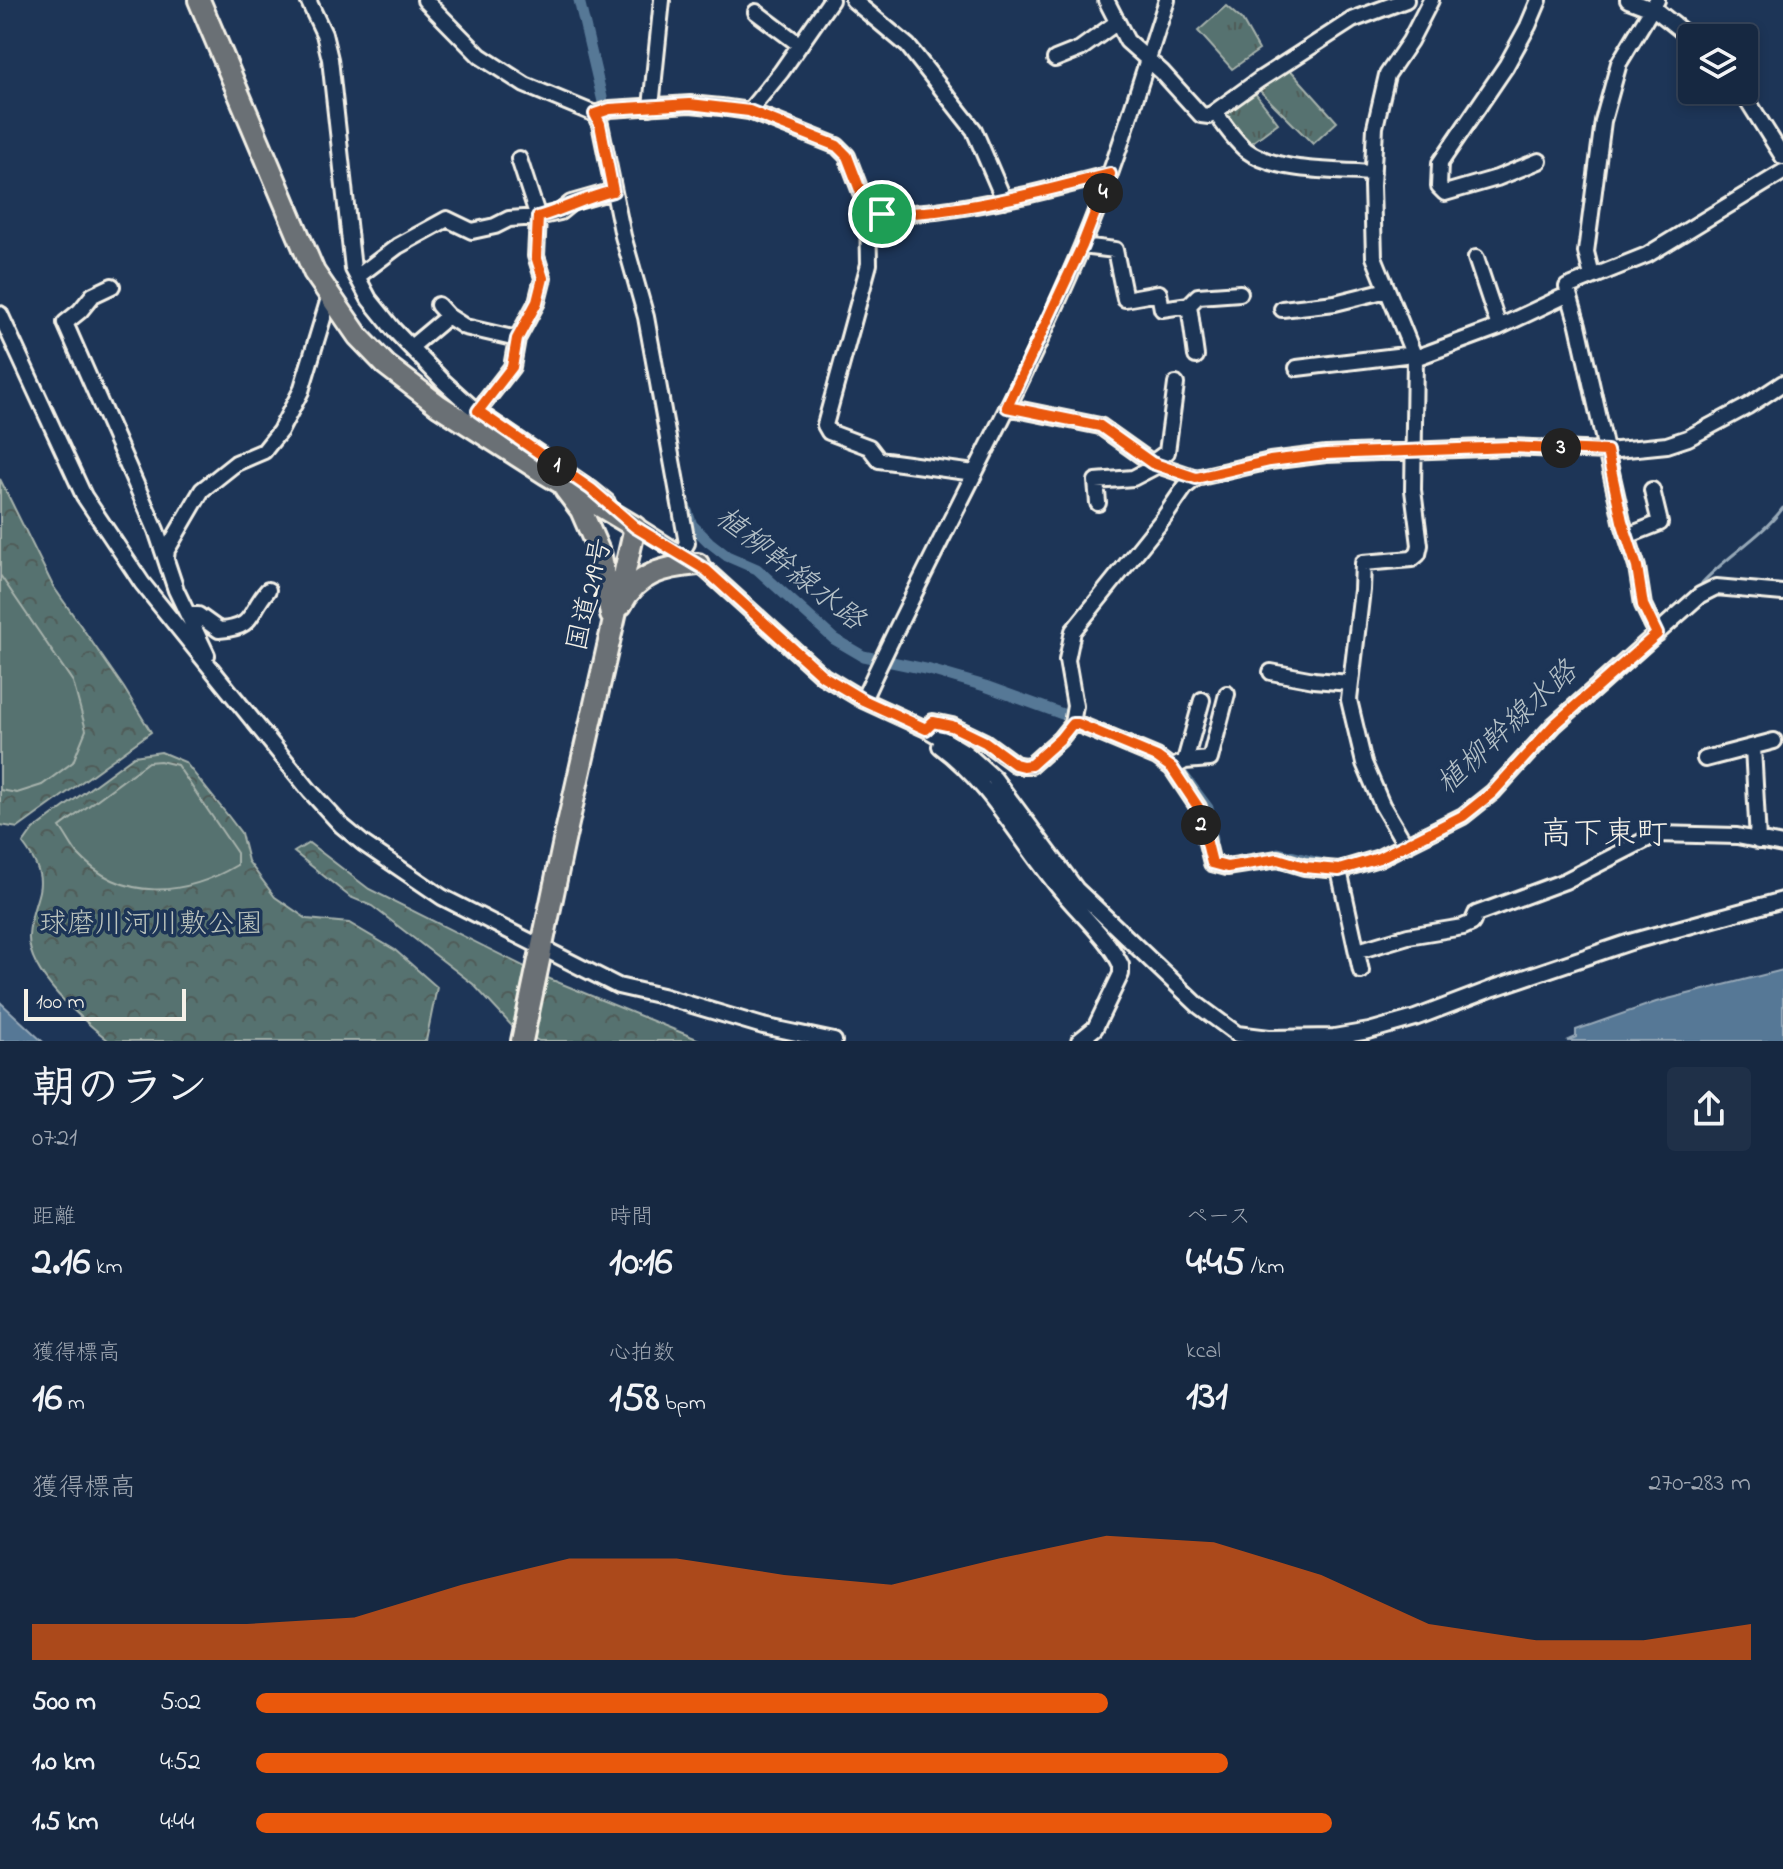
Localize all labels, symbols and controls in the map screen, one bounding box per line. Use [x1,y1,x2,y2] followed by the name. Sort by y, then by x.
[1678,24,1758,104] map controls
[1678,24,1758,104] button: layers
[1083,173,1123,213] pin: 4
[1098,177,1108,209] text: 4
[848,180,916,248] pin
[860,192,904,236] icon: arrive
[1541,428,1581,468] pin: 3
[1556,432,1566,464] text: 3
[537,446,577,486] pin: 1
[554,450,561,482] text: 1
[705,497,875,644] water label: 植柳幹線水路
[558,534,624,656] street label: 国道219号
[1427,650,1590,806] water label: 植柳幹線水路
[1181,805,1221,845] pin: 2
[1196,809,1206,841] text: 2
[1540,812,1668,859] district label: 高下東町
[39,905,263,946] park label: 球磨川河川敷公園
[24,985,186,1021] scale bar
[36,987,85,1019] text: 100 m
[32,1058,208,1122] text: 朝のラン
[1667,1067,1751,1151] button: share
[32,1120,77,1158] text: 07:21
[32,1202,76,1234] text: 距離
[609,1202,653,1234] text: 時間
[1186,1202,1251,1234] text: ペース
[32,1234,90,1293] text: 2.16
[609,1234,673,1293] text: 10:16
[1186,1234,1245,1293] text: 4:45
[90,1252,123,1284] text: km
[1245,1252,1284,1284] text: /km
[1186,1336,1221,1368] text: kcal
[32,1338,120,1370] text: 獲得標高
[609,1338,675,1370] text: 心拍数
[1186,1368,1228,1427] text: 131
[32,1370,62,1429] text: 16
[609,1370,660,1429] text: 158
[62,1388,85,1420] text: m
[660,1388,706,1420] text: bpm
[1649,1465,1751,1503] text: 270–283 m
[32,1470,136,1508] text: 獲得標高
[32,1684,96,1722] text: 500 m
[160,1684,201,1722] text: 5:02
[32,1744,95,1782] text: 1.0 km
[160,1744,201,1782] text: 4:52
[32,1804,99,1842] text: 1.5 km
[160,1804,194,1842] text: 4:44

